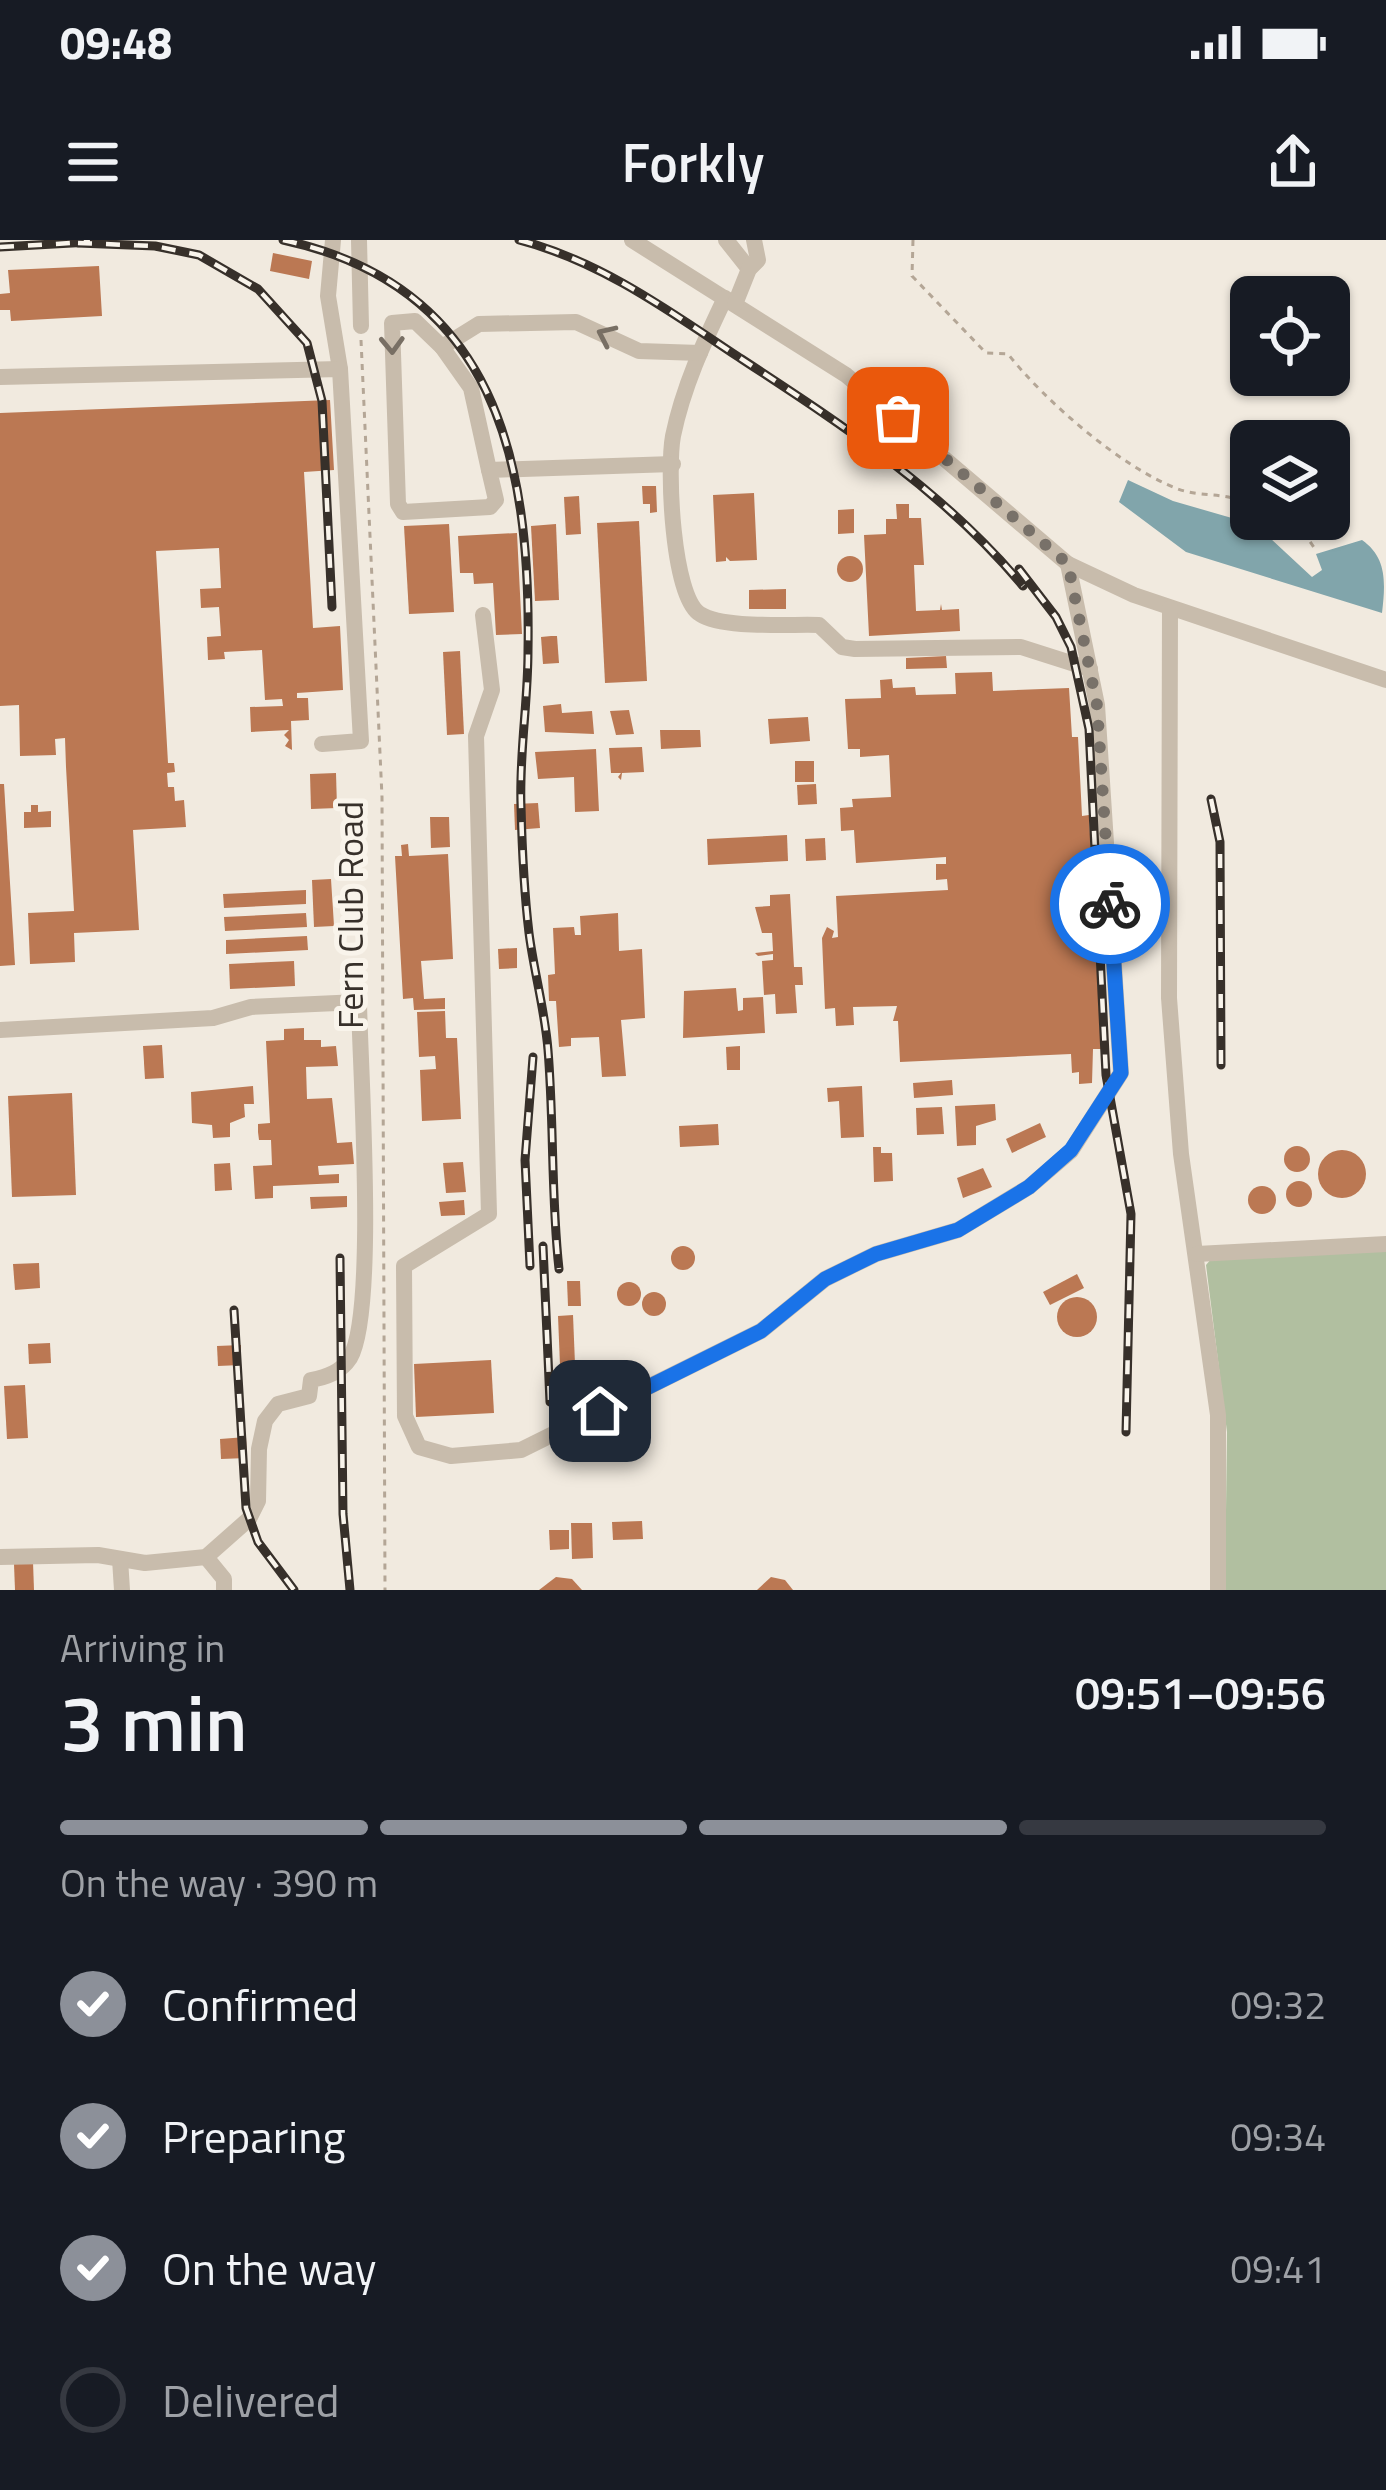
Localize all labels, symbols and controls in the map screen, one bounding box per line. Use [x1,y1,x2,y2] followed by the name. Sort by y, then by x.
[60,8,172,76] text: 09:48
[622,121,764,203] text: Forkly
[60,129,126,195] icon: menu
[1260,129,1326,195] icon: share
[1230,276,1350,540] map controls
[1230,276,1350,396] button: locate
[597,325,618,349] one-way arrow
[379,336,405,355] one-way arrow
[847,367,949,469] pin
[865,385,931,451] icon: bag
[1230,420,1350,540] button: layers
[322,801,377,1029] street label: Fern Club Road
[1050,844,1170,964] courier
[1077,871,1143,937] icon: bike
[549,1360,651,1462] pin
[567,1378,633,1444] icon: home
[60,1618,225,1677] text: Arriving in
[1075,1658,1326,1726] text: 09:51–09:56
[60,1663,248,1781] text: 3 min
[60,1853,378,1912] text: On the way · 390 m
[162,1970,358,2038] text: Confirmed
[60,1971,126,2037] icon: check
[1230,1975,1326,2034] text: 09:32
[162,2102,346,2170] text: Preparing
[60,2103,126,2169] icon: check
[1230,2107,1326,2166] text: 09:34
[162,2234,376,2302] text: On the way
[60,2235,126,2301] icon: check
[1230,2239,1326,2298] text: 09:41
[162,2366,340,2434] text: Delivered

